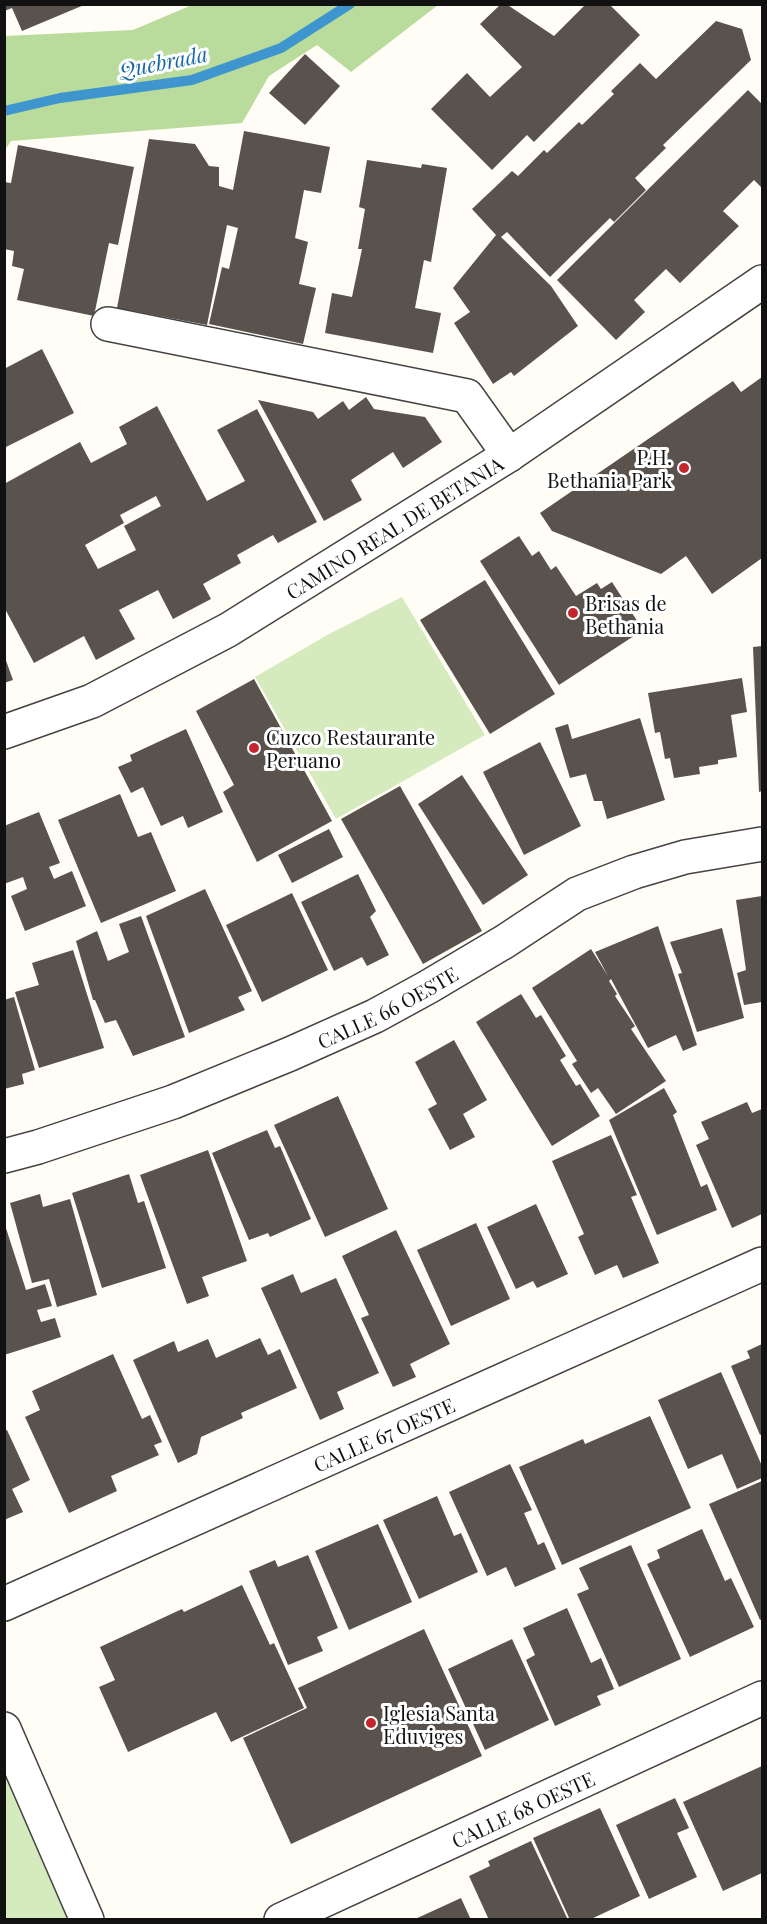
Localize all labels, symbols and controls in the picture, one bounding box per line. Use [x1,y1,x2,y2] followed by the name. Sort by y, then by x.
[115,39,210,83] water label: Quebrada
[547,443,672,493] place label: P.H. Bethania Park
[280,449,508,605] street label: CAMINO REAL DE BETANIA
[677,461,691,475] marker: P.H. Bethania Park
[585,589,667,639] place label: Brisas de Bethania
[566,606,580,620] marker: Brisas de Bethania
[266,723,435,773] place label: Cuzco Restaurante Peruano
[247,741,261,755] marker: Cuzco Restaurante Peruano
[313,959,462,1054] street label: CALLE 66 OESTE
[309,1390,459,1477] street label: CALLE 67 OESTE
[383,1699,495,1749] place label: Iglesia Santa Eduviges
[364,1716,378,1730] marker: Iglesia Santa Eduviges
[447,1764,598,1853] street label: CALLE 68 OESTE

